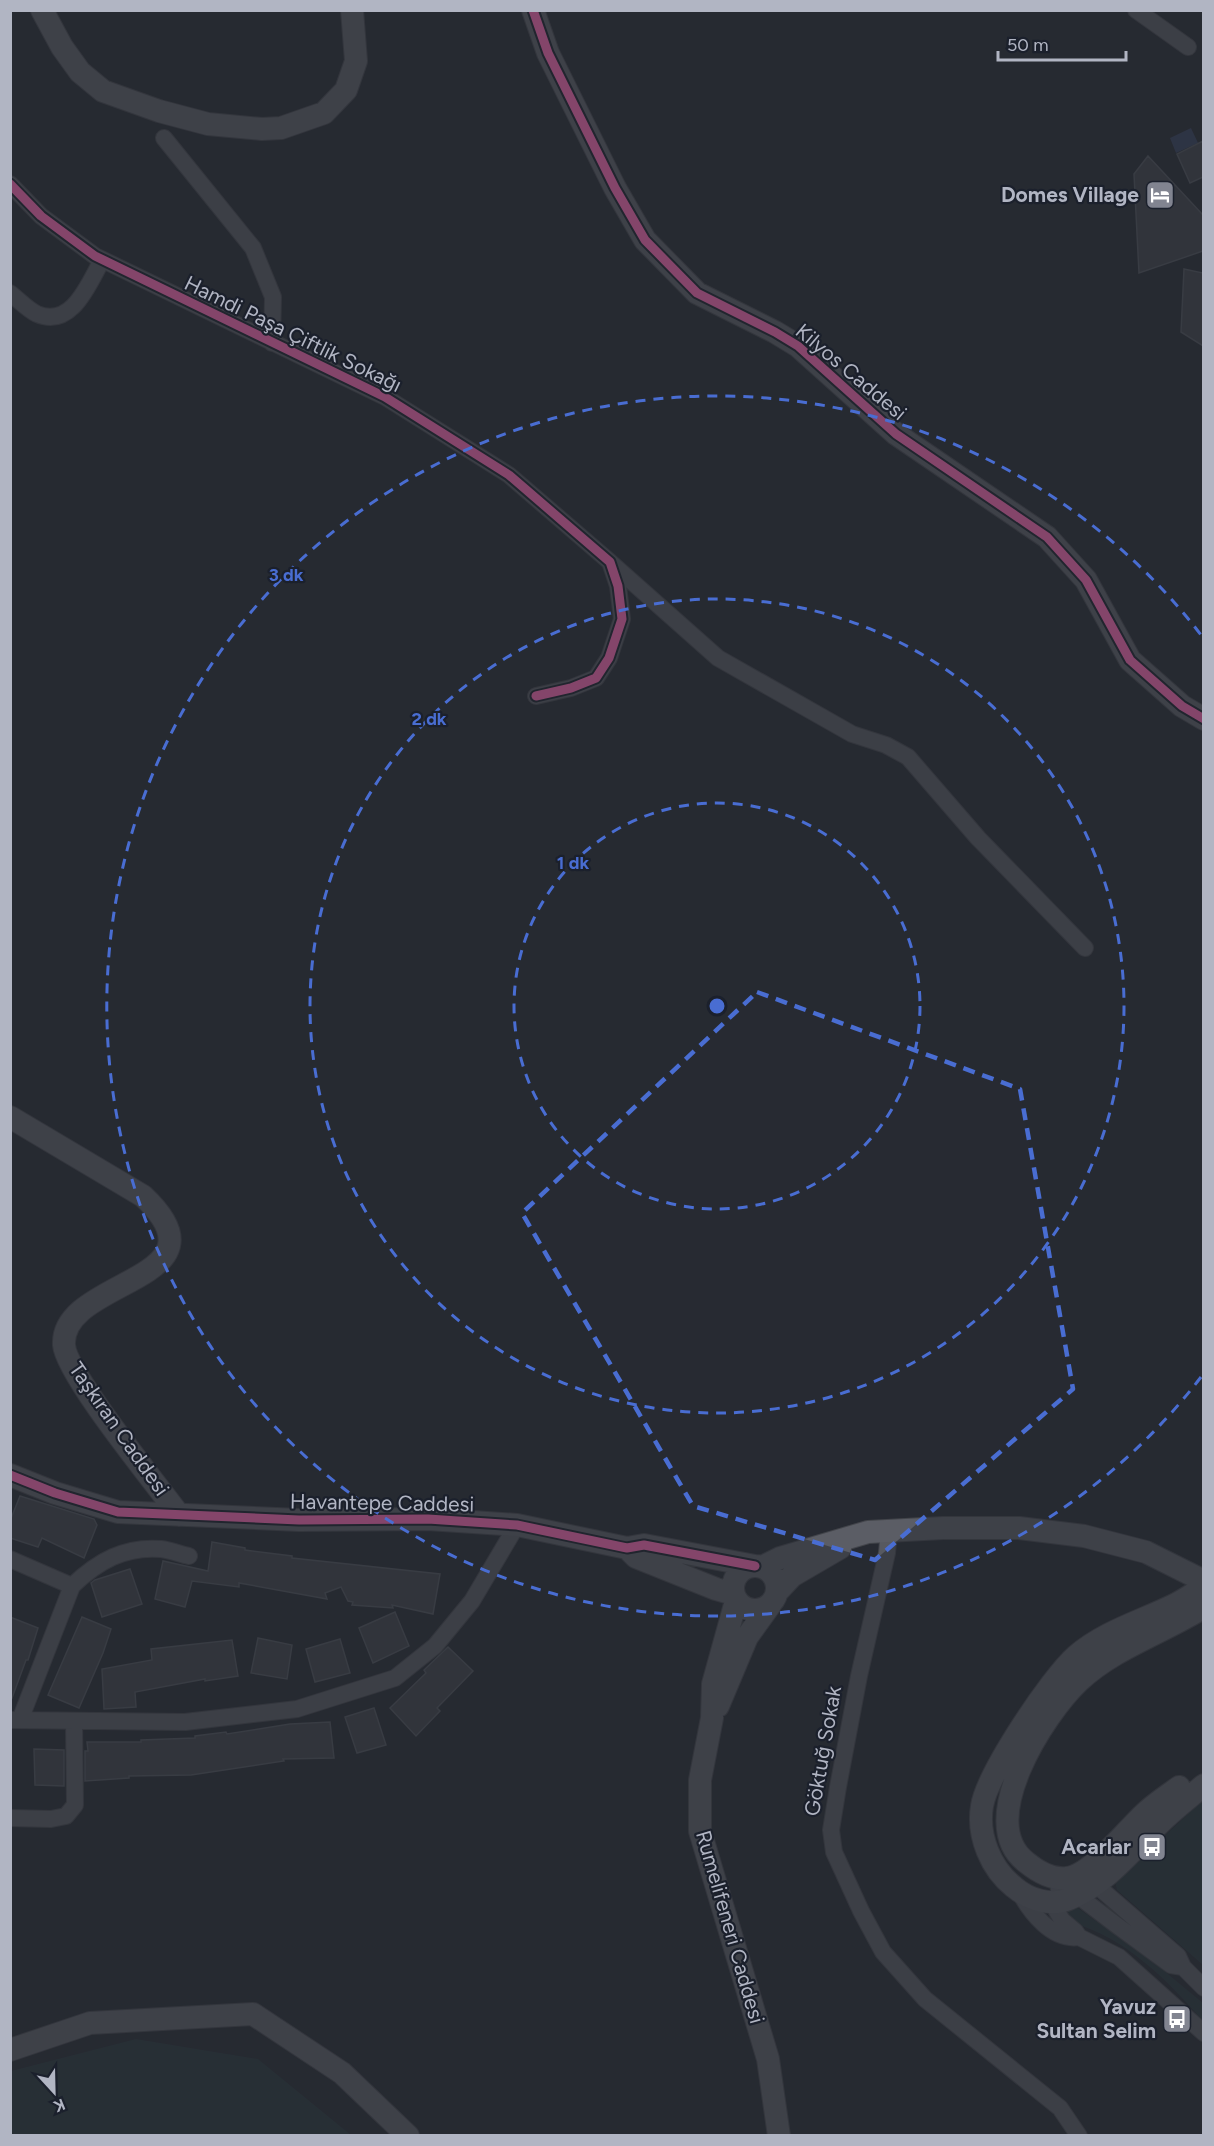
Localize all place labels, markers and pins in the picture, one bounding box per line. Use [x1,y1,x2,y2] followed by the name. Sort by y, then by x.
[1144,179,1176,211] hotel icon: Domes Village
[1001,182,1139,207] place label: Domes Village
[707,996,727,1016] centre of rings
[1136,1831,1168,1863] bus stop icon: Acarlar
[1061,1834,1131,1859] place label: Acarlar
[1036,1994,1156,2043] place label: Yavuz Sultan Selim
[1161,2003,1193,2035] bus stop icon: Yavuz Sultan Selim

